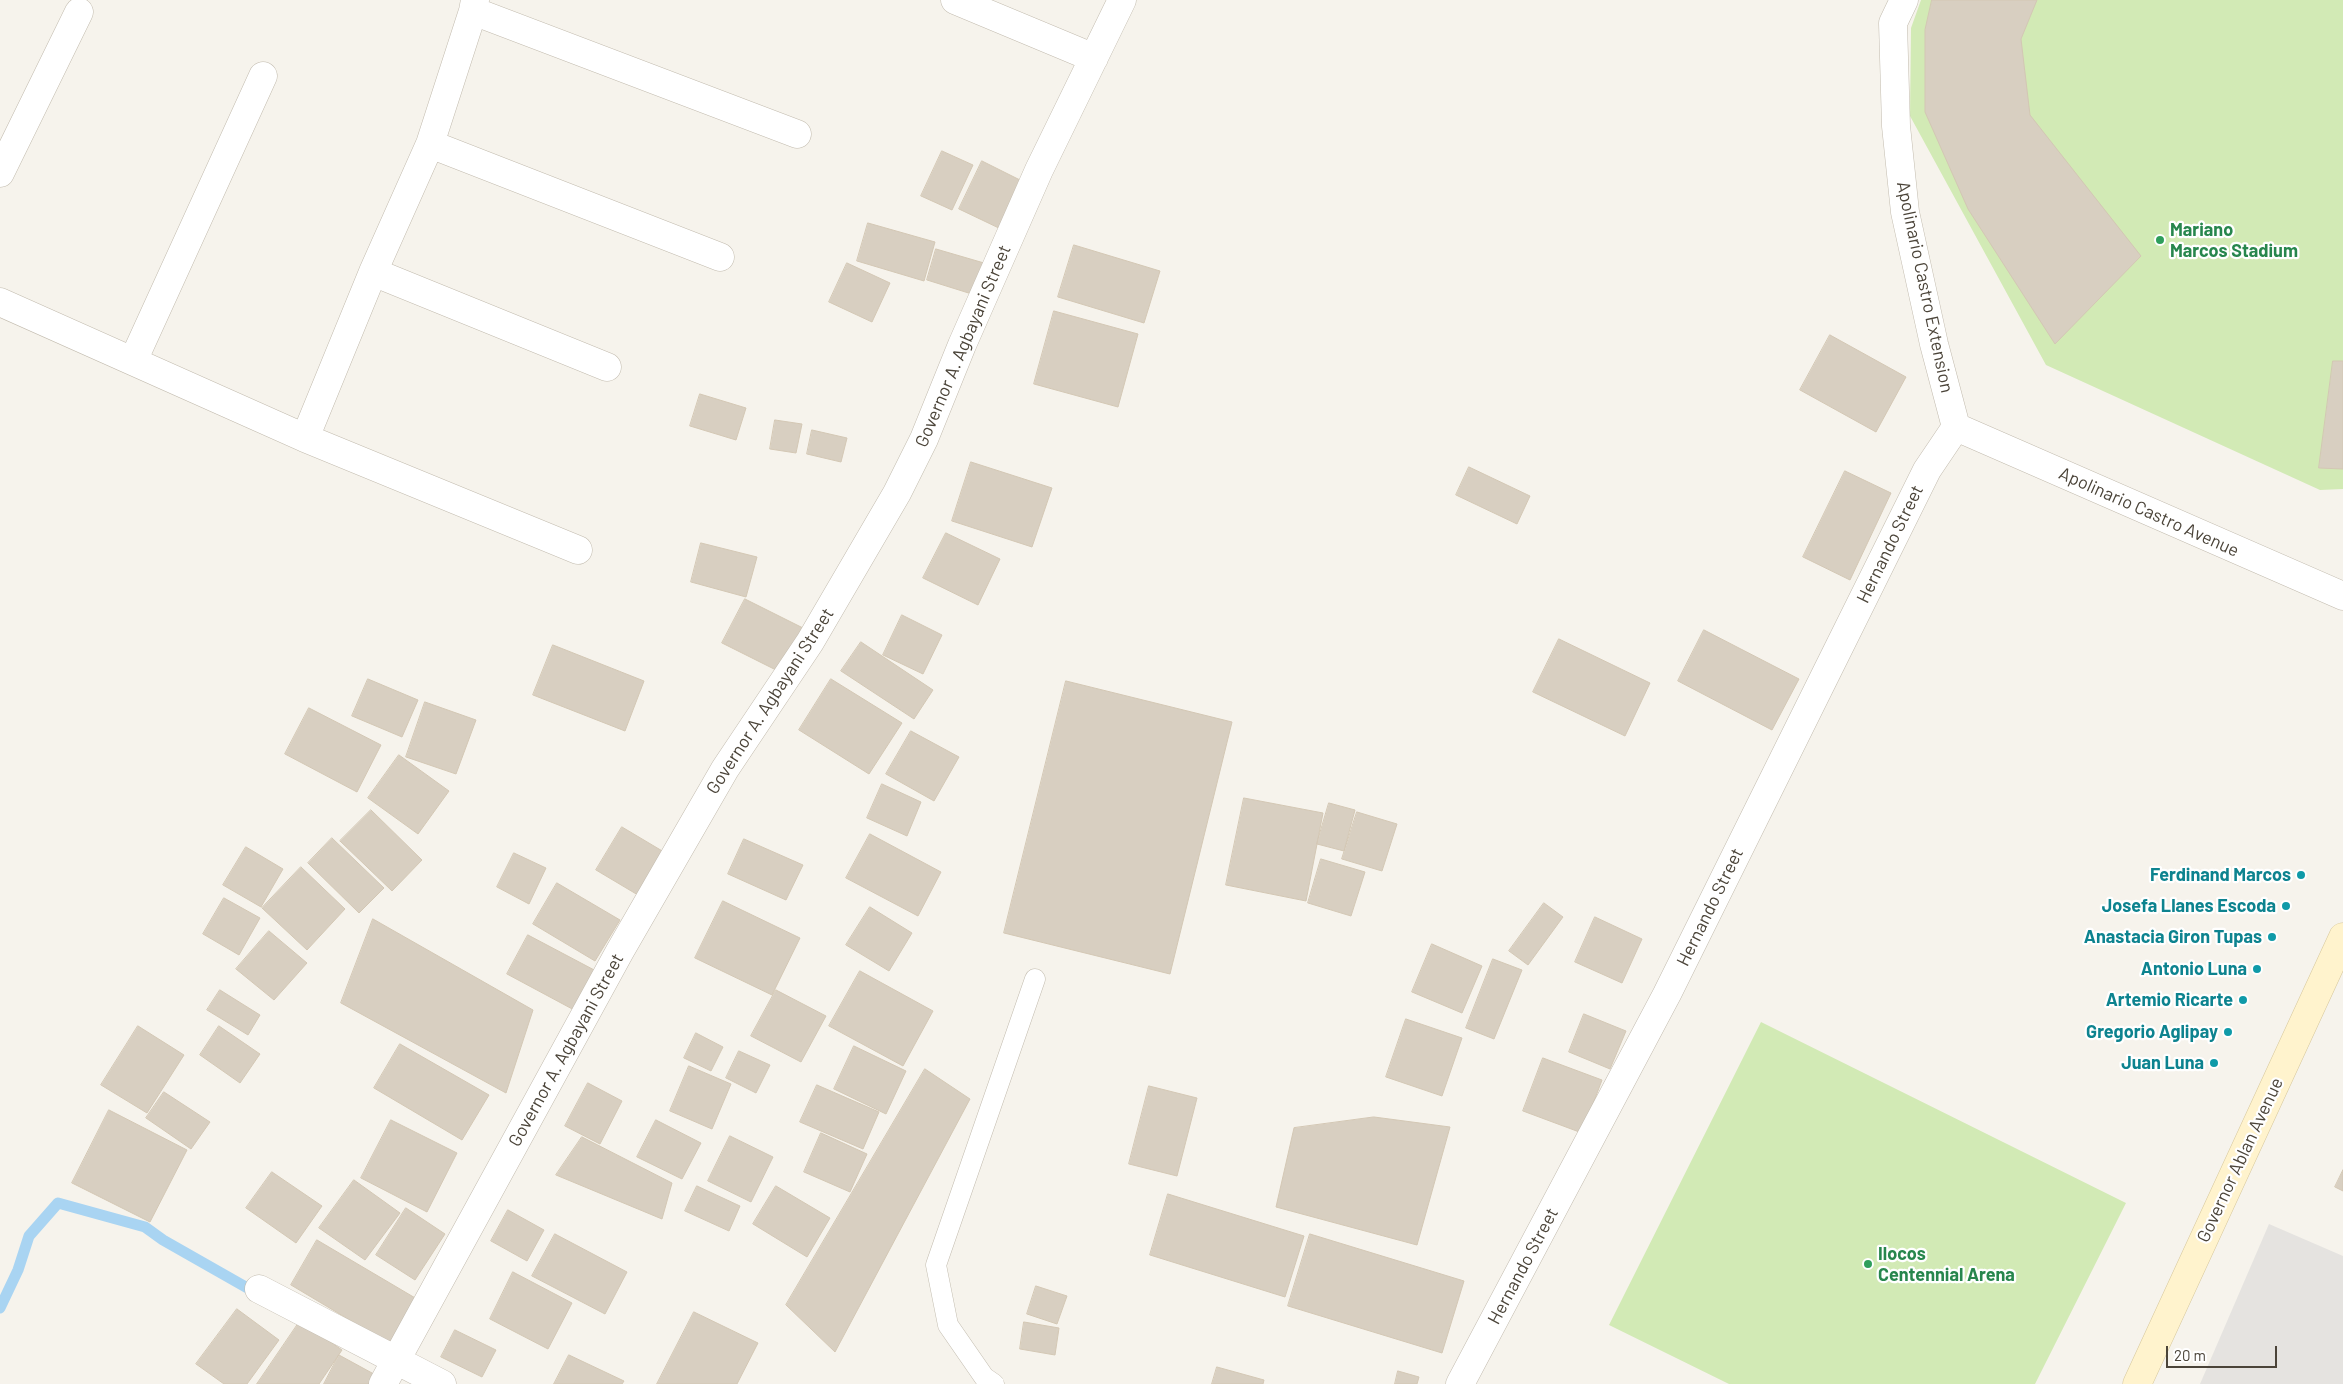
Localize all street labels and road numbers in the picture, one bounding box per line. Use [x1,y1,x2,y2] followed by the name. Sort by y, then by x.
[1892,179,1958,395] street label: Apolinario Castro Extension
[911,242,1015,450] street label: Governor A. Agbayani Street
[2056,462,2242,562] street label: Apolinario Castro Avenue
[1852,481,1928,607] street label: Hernando Street
[702,604,838,798] street label: Governor A. Agbayani Street
[1672,844,1748,970] street label: Hernando Street
[504,950,628,1150] street label: Governor A. Agbayani Street
[2192,1074,2288,1246] street label: Governor Ablan Avenue
[1483,1204,1563,1328] street label: Hernando Street

